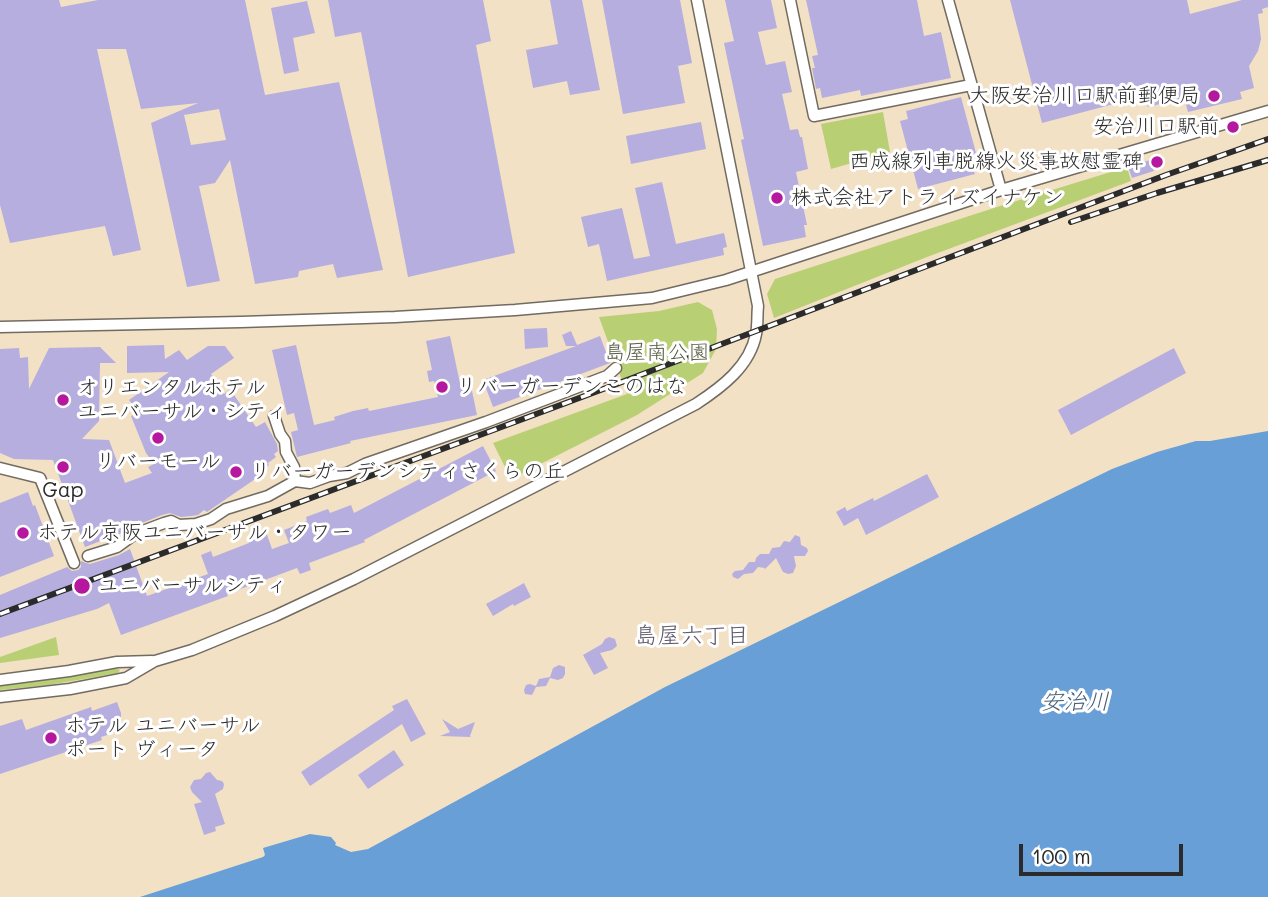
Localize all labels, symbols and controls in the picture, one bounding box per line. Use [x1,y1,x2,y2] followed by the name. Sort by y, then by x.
[969,83,1200,109] place label: 大阪安治川口駅前郵便局
[1206,88,1222,104] marker: 大阪安治川口駅前郵便局
[1093,114,1219,140] place label: 安治川口駅前
[1225,119,1241,135] marker: 安治川口駅前
[849,149,1143,175] place label: 西成線列車脱線火災事故慰霊碑
[1149,154,1165,170] marker: 西成線列車脱線火災事故慰霊碑
[791,185,1064,211] place label: 株式会社アトライズイナケン
[769,190,785,206] marker: 株式会社アトライズイナケン
[605,340,709,366] park label: 島屋南公園
[456,374,687,400] place label: リバーガーデンこのはな
[77,375,287,425] place label: オリエンタルホテル ユニバーサル・シティ
[434,379,450,395] marker: リバーガーデンこのはな
[55,392,71,408] marker: オリエンタルホテル ユニバーサル・シティ
[150,430,166,446] marker: リバーモール
[95,449,221,475] place label: リバーモール
[55,459,71,475] marker: Gap
[250,459,565,485] place label: リバーガーデンシティさくらの丘
[228,464,244,480] marker: リバーガーデンシティさくらの丘
[42,478,84,504] place label: Gap
[37,520,352,546] place label: ホテル京阪ユニバーサル・タワー
[15,525,31,541] marker: ホテル京阪ユニバーサル・タワー
[98,573,287,599] place label: ユニバーサルシティ
[72,576,92,596] marker: ユニバーサルシティ
[635,622,749,650] district label: 島屋六丁目
[1041,688,1109,716] water label: 安治川
[65,713,261,763] place label: ホテル ユニバーサル ポート ヴィータ
[43,730,59,746] marker: ホテル ユニバーサル ポート ヴィータ
[1023,830,1188,874] scale bar
[1032,842,1091,869] text: 100 m

